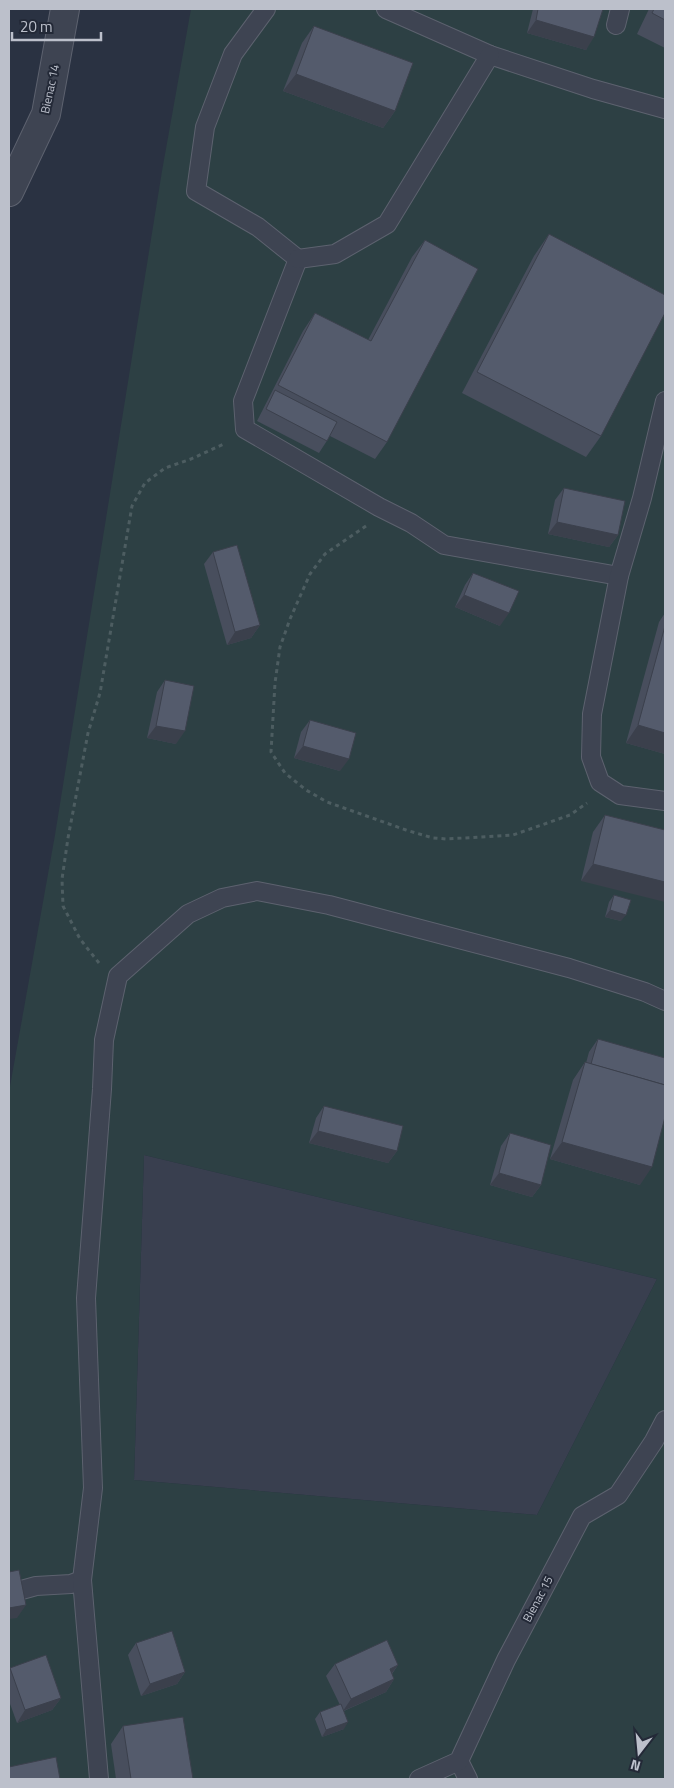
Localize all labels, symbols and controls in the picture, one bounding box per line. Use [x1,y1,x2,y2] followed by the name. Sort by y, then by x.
[12,10,101,42] scale bar
[20,15,53,38] text: 20 m
[35,62,64,115] street label: Bienac 14
[517,1572,558,1625] street label: Bienac 15
[614,1728,664,1778] north arrow
[628,1755,643,1777] text: N

